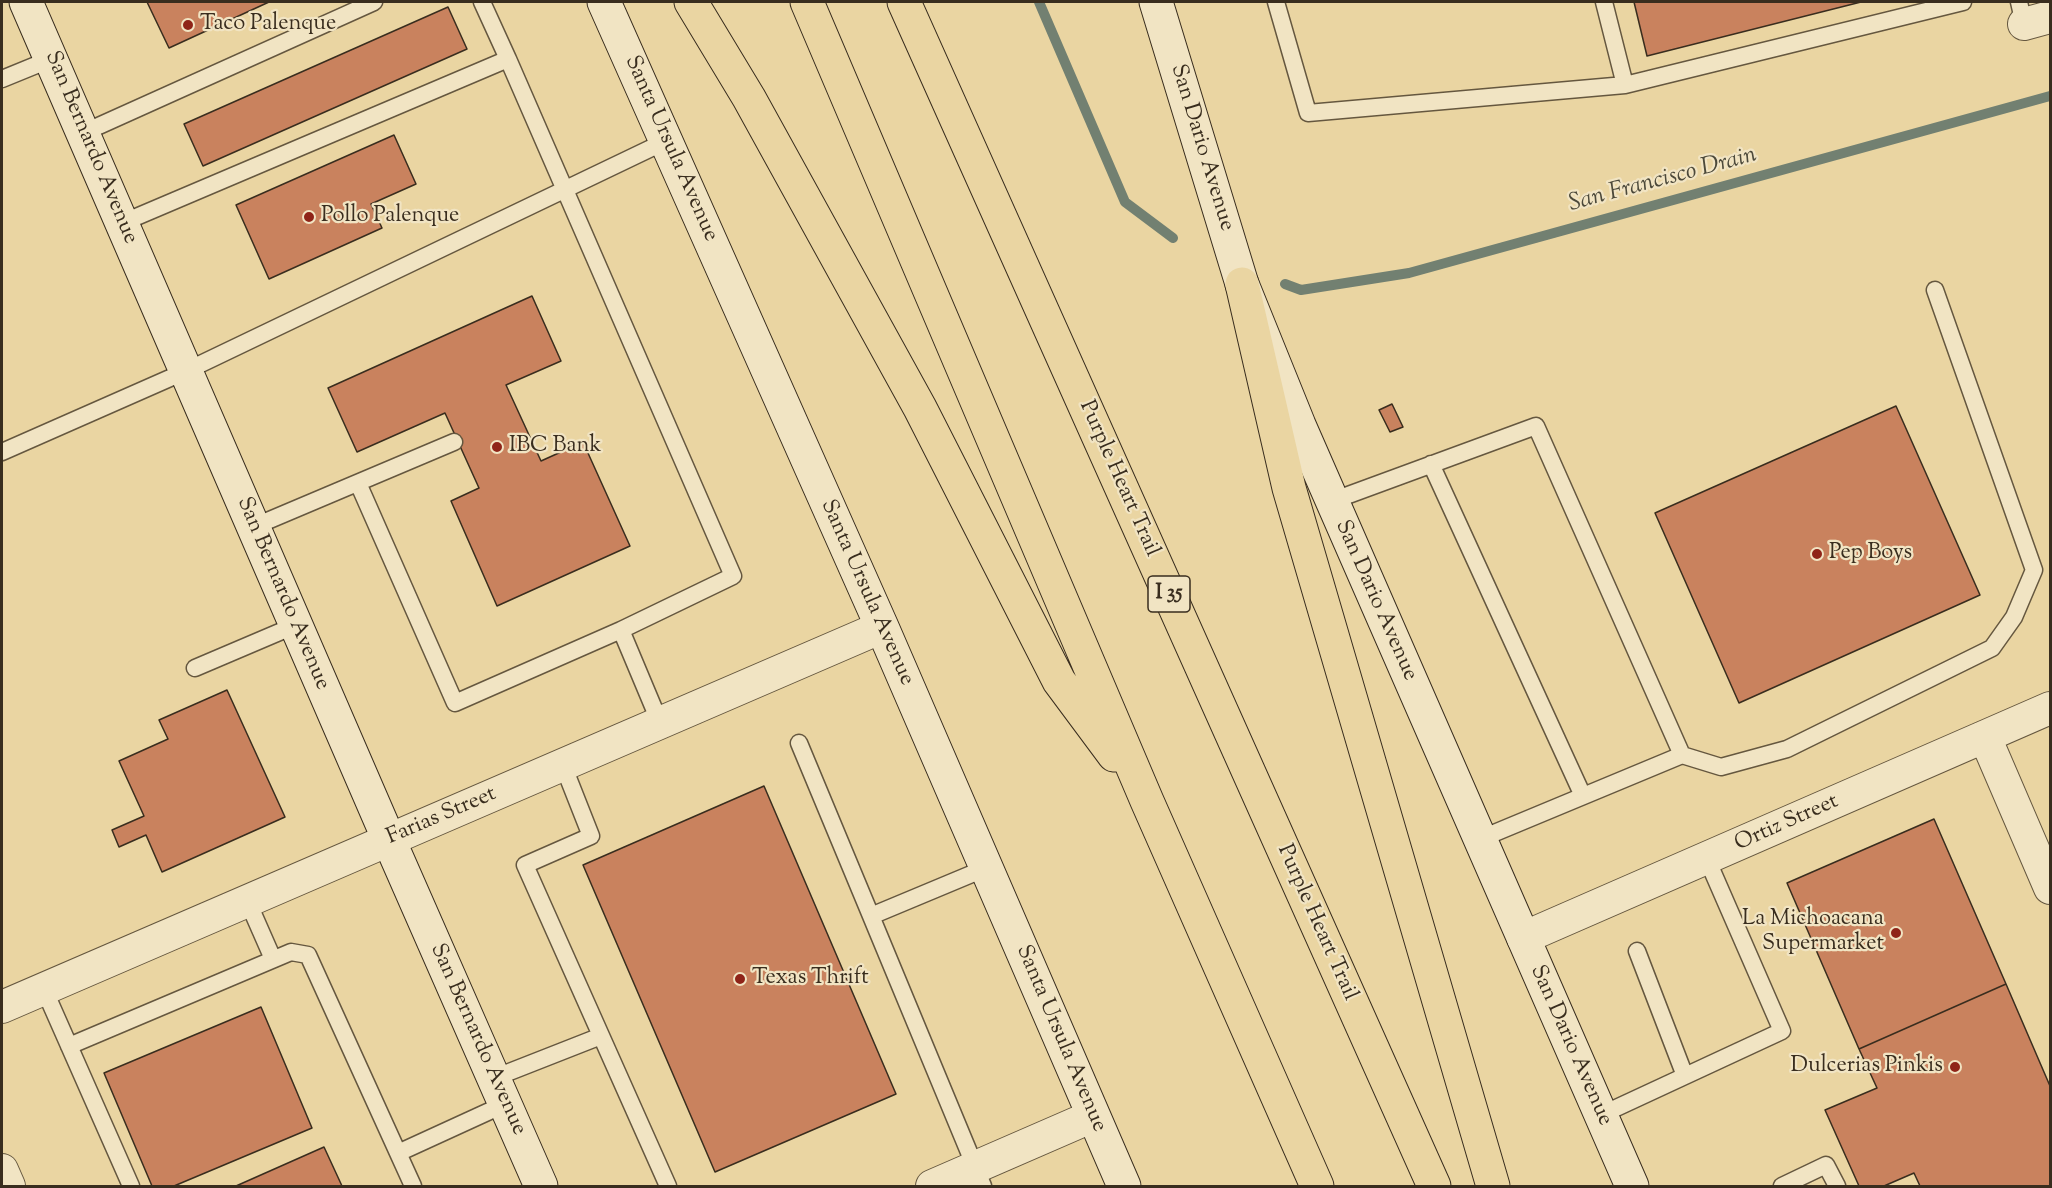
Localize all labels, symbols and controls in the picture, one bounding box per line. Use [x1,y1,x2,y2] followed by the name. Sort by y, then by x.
[200,12,336,38] place label: Taco Palenque
[181,18,195,32] marker: Taco Palenque
[37,48,143,248] street label: San Bernardo Avenue
[617,52,723,246] street label: Santa Ursula Avenue
[1163,62,1239,234] street label: San Dario Avenue
[1566,142,1760,220] water label: San Francisco Drain
[321,204,459,230] place label: Pollo Palenque
[302,210,316,224] marker: Pollo Palenque
[1072,397,1164,561] street label: Purple Heart Trail
[509,434,602,460] place label: IBC Bank
[490,440,504,454] marker: IBC Bank
[229,494,335,694] street label: San Bernardo Avenue
[813,496,919,690] street label: Santa Ursula Avenue
[1328,517,1422,685] street label: San Dario Avenue
[1829,541,1912,567] place label: Pep Boys
[1810,547,1824,561] marker: Pep Boys
[1148,576,1190,612] road number: I 35
[383,782,501,852] street label: Farias Street
[1731,789,1843,859] street label: Ortiz Street
[1270,841,1362,1005] street label: Purple Heart Trail
[1742,907,1884,958] place label: La Michoacana Supermarket
[1889,926,1903,940] marker: La Michoacana Supermarket
[423,940,531,1140] street label: San Bernardo Avenue
[1009,942,1111,1136] street label: Santa Ursula Avenue
[1523,962,1617,1130] street label: San Dario Avenue
[752,966,869,992] place label: Texas Thrift
[733,972,747,986] marker: Texas Thrift
[1791,1054,1943,1080] place label: Dulcerias Pinkis
[1948,1060,1962,1074] marker: Dulcerias Pinkis

